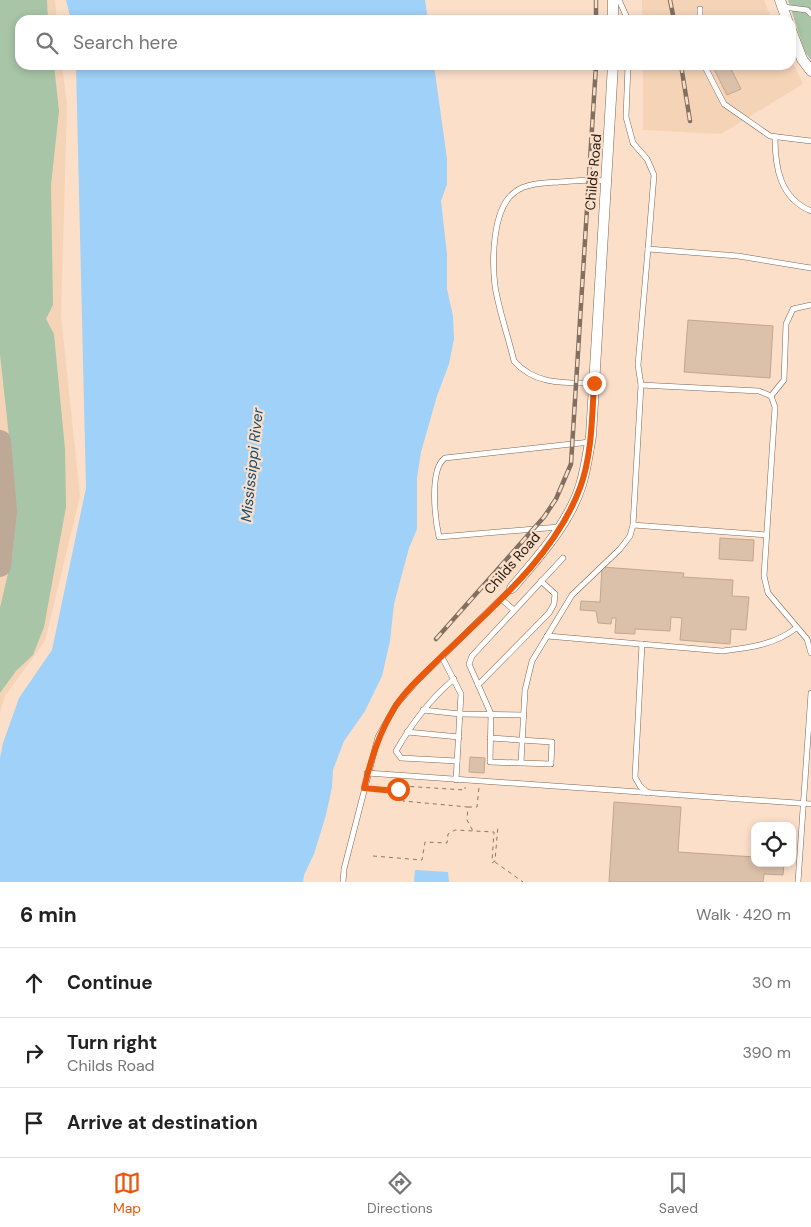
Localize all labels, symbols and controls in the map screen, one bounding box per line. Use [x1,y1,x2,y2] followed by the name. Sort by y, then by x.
[15,15,796,70] search box
[33,29,61,57] icon: search
[73,30,178,55] text: Search here
[581,133,605,211] street label: Childs Road
[583,372,606,395] route end
[236,406,268,523] water label: Mississippi River
[480,528,544,598] street label: Childs Road
[387,778,410,801] route start
[751,822,796,867] map controls
[751,822,796,867] button: locate
[20,901,77,929] text: 6 min
[696,904,791,925] text: Walk · 420 m
[20,969,48,997] icon: ahead
[67,970,153,995] text: Continue
[752,972,791,993] text: 30 m
[67,1030,157,1055] text: Turn right
[20,1039,48,1067] icon: right
[743,1042,791,1063] text: 390 m
[67,1055,155,1076] text: Childs Road
[20,1109,48,1137] icon: arrive
[67,1110,258,1135] text: Arrive at destination
[113,1169,141,1217] tab: Map
[367,1169,433,1217] tab: Directions
[659,1169,698,1217] tab: Saved

